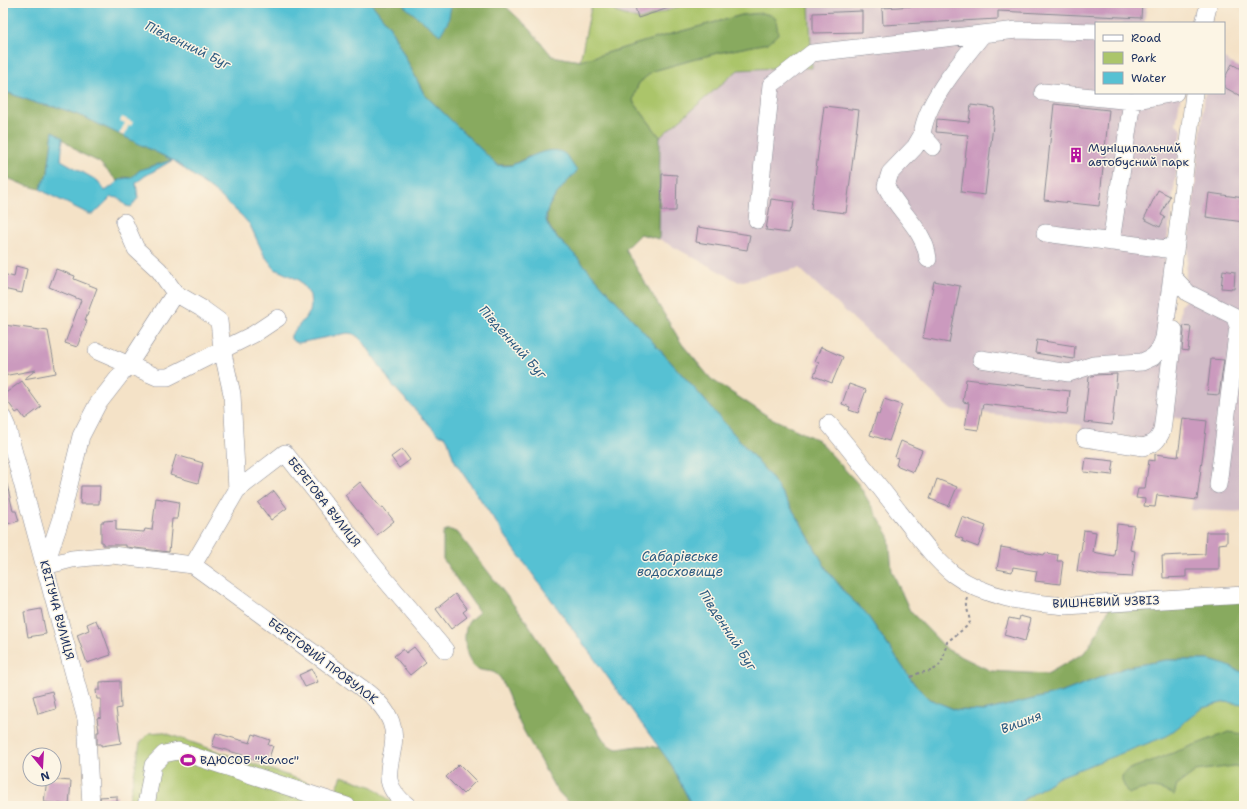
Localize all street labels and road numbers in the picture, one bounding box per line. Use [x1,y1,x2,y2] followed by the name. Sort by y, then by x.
[284,454,364,550] street label: БЕРЕГОВА ВУЛИЦЯ
[36,558,78,662] street label: КВІТУЧА ВУЛИЦЯ
[1052,592,1160,612] street label: ВИШНЕВИЙ УЗВІЗ
[265,614,382,708] street label: БЕРЕГОВИЙ ПРОВУЛОК

